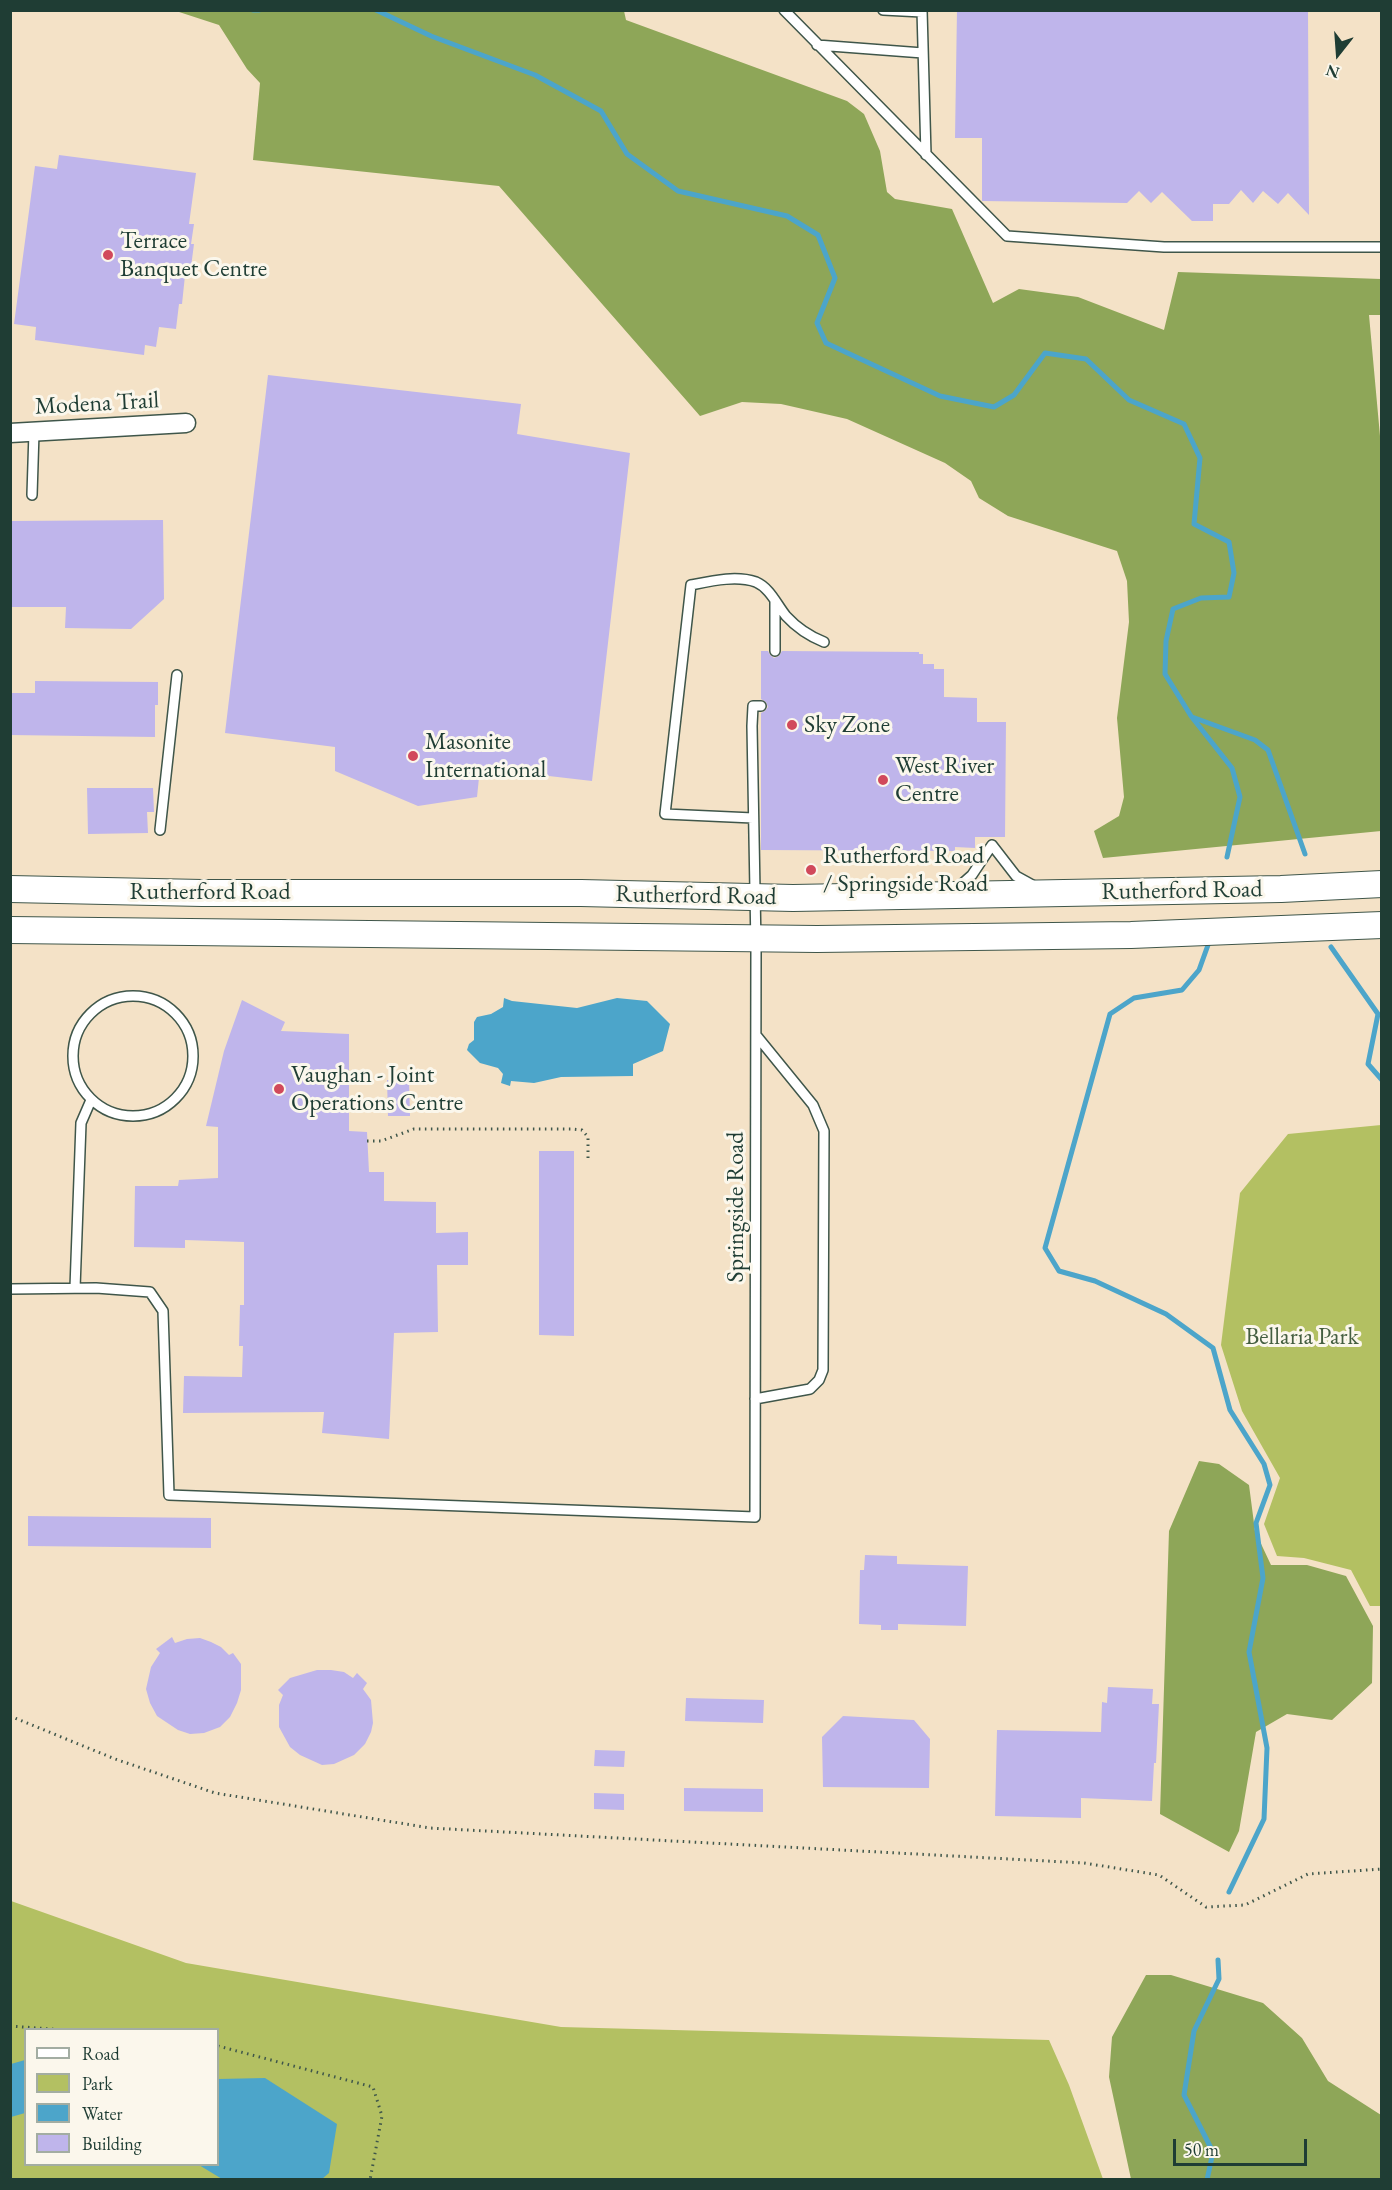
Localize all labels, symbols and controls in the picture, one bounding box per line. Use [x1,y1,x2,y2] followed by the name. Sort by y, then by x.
[1308,24,1368,84] north arrow
[1323,60,1342,84] text: N
[120,227,267,283] place label: Terrace Banquet Centre
[101,248,115,262] marker: Terrace Banquet Centre
[34,386,160,422] street label: Modena Trail
[804,711,890,739] place label: Sky Zone
[785,718,799,732] marker: Sky Zone
[425,728,546,784] place label: Masonite International
[406,749,420,763] marker: Masonite International
[895,752,994,808] place label: West River Centre
[876,773,890,787] marker: West River Centre
[823,842,988,898] place label: Rutherford Road / Springside Road
[804,863,818,877] marker: Rutherford Road / Springside Road
[1101,875,1263,907] street label: Rutherford Road
[129,878,291,906] street label: Rutherford Road
[615,880,777,912] street label: Rutherford Road
[291,1061,463,1117] place label: Vaughan - Joint Operations Centre
[272,1082,286,1096] marker: Vaughan - Joint Operations Centre
[722,1132,750,1282] street label: Springside Road
[1245,1323,1359,1351] park label: Bellaria Park
[24,2028,219,2166] legend
[82,2042,120,2065] text: Road
[82,2072,113,2095] text: Park
[82,2102,123,2125] text: Water
[1176,2127,1310,2165] scale bar
[82,2132,142,2155] text: Building
[1184,2138,1219,2161] text: 50 m

